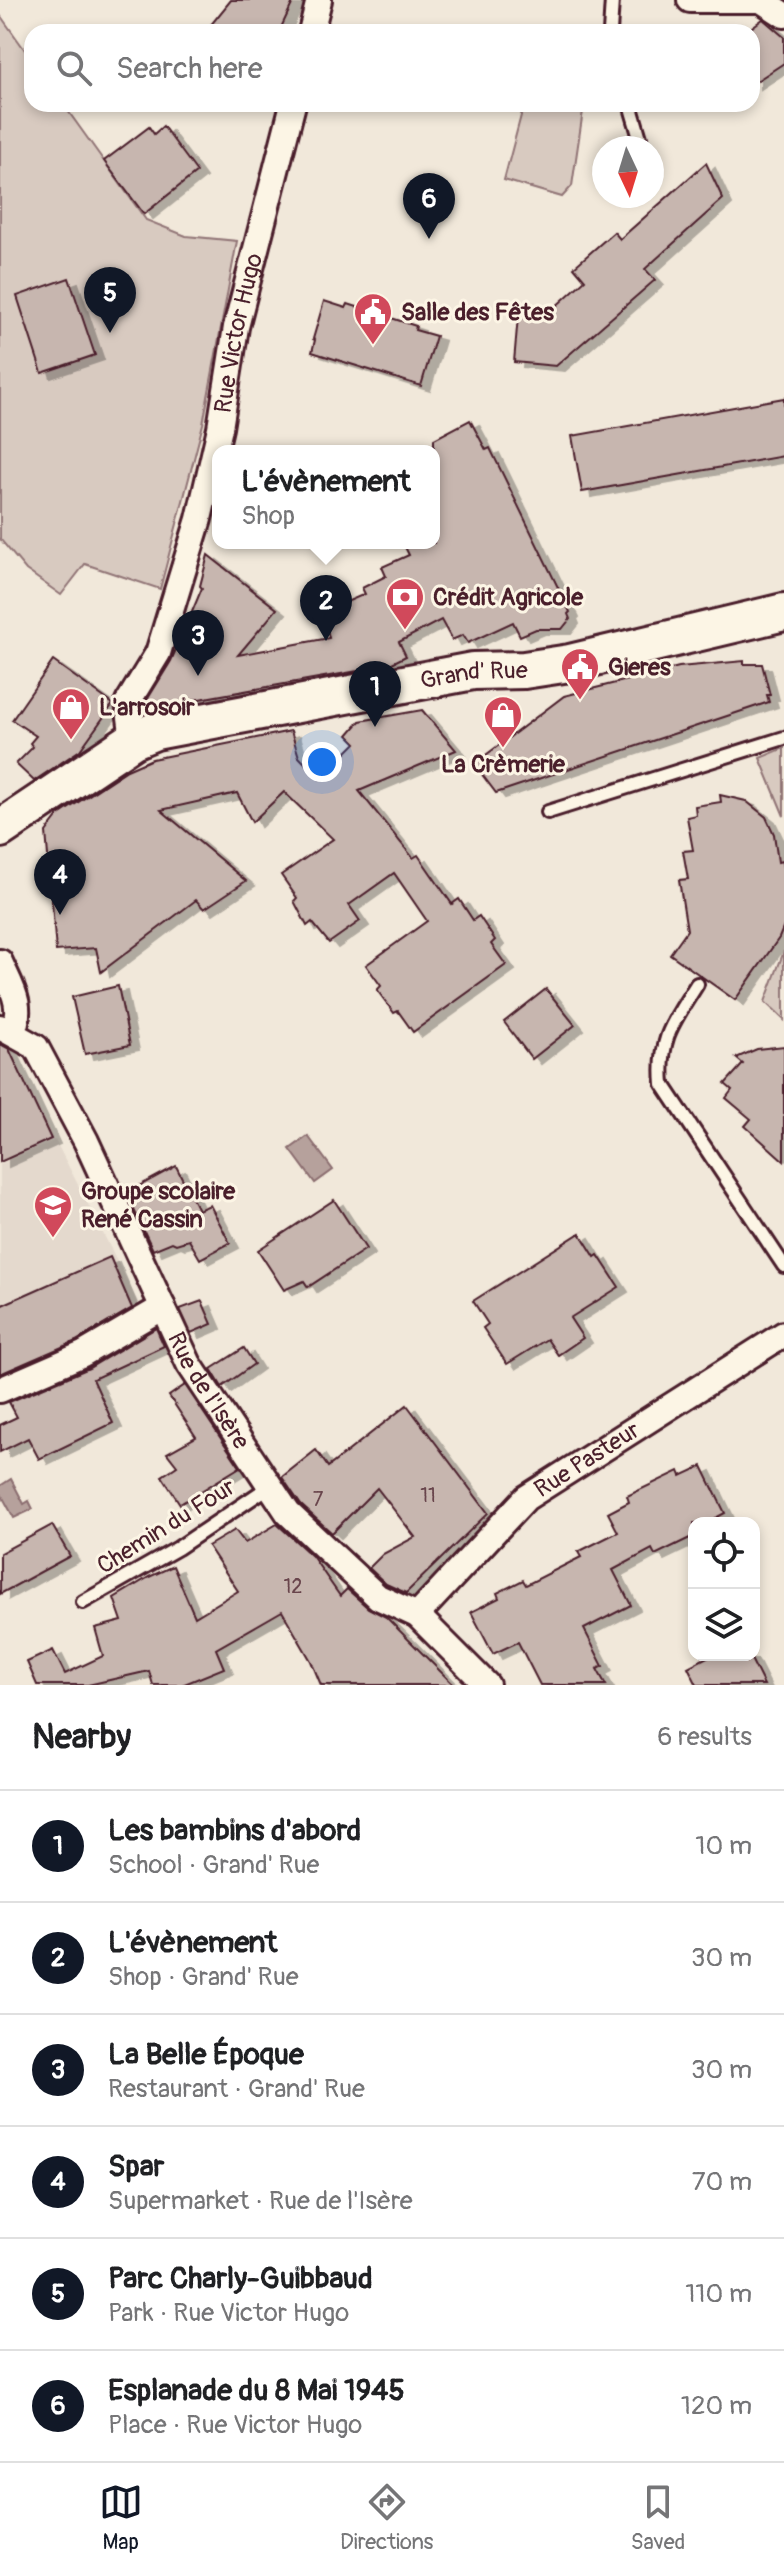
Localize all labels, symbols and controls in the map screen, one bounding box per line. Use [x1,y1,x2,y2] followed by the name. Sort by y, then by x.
[24,24,760,112] search box
[52,46,96,90] icon: search
[116,50,263,87] text: Search here
[592,136,664,208] north arrow
[403,173,455,239] pin: 6
[209,250,269,415] street label: Rue Victor Hugo
[84,267,136,333] pin: 5
[352,291,394,346] public building icon: Salle des Fêtes
[401,298,554,327] place label: Salle des Fêtes
[212,445,440,549] popup
[241,463,411,500] text: L'évènement
[241,500,295,532] text: Shop
[300,575,352,641] pin: 2
[384,576,426,631] bank icon: Crédit Agricole
[433,583,584,612] place label: Crédit Agricole
[172,610,224,676] pin: 3
[559,646,601,701] public building icon: Gieres
[608,653,671,682] place label: Gieres
[418,656,528,696] street label: Grand' Rue
[349,661,401,727] pin: 1
[50,686,92,741] shop icon: L'arrosoir
[99,693,195,722] place label: L'arrosoir
[482,694,524,749] shop icon: La Crèmerie
[302,742,342,782] your location
[441,750,566,779] place label: La Crèmerie
[34,849,86,915] pin: 4
[81,1177,236,1234] place label: Groupe scolaire René Cassin
[32,1184,74,1239] school or university icon: Groupe scolaire René Cassin
[161,1328,256,1455] street label: Rue de l'Isère
[529,1415,646,1504] street label: Rue Pasteur
[92,1472,241,1580] street label: Chemin du Four
[420,1483,436,1508] house number: 11
[313,1487,324,1512] house number: 7
[688,1517,760,1661] map controls
[688,1517,760,1589] button: locate
[284,1574,303,1599] house number: 12
[688,1589,760,1661] button: layers
[32,1716,131,1759] text: Nearby
[657,1721,752,1753] text: 6 results
[108,1812,361,1849] text: Les bambins d'abord
[53,1830,63,1862] text: 1
[695,1830,752,1862] text: 10 m
[108,1849,319,1881] text: School · Grand' Rue
[108,1924,277,1961] text: L'évènement
[51,1942,65,1974] text: 2
[691,1942,752,1974] text: 30 m
[108,1961,299,1993] text: Shop · Grand' Rue
[108,2036,304,2073] text: La Belle Époque
[51,2054,65,2086] text: 3
[691,2054,752,2086] text: 30 m
[108,2073,365,2105] text: Restaurant · Grand' Rue
[108,2148,164,2185] text: Spar
[50,2166,66,2198] text: 4
[692,2166,752,2198] text: 70 m
[108,2185,413,2217] text: Supermarket · Rue de l'Isère
[108,2260,373,2297] text: Parc Charly-Guibbaud
[51,2278,65,2310] text: 5
[685,2278,752,2310] text: 110 m
[108,2297,349,2329] text: Park · Rue Victor Hugo
[108,2372,405,2409] text: Esplanade du 8 Mai 1945
[50,2390,66,2422] text: 6
[681,2390,752,2422] text: 120 m
[108,2409,362,2441] text: Place · Rue Victor Hugo
[99,2480,143,2556] tab: Map
[340,2480,433,2556] tab: Directions
[631,2480,685,2556] tab: Saved

